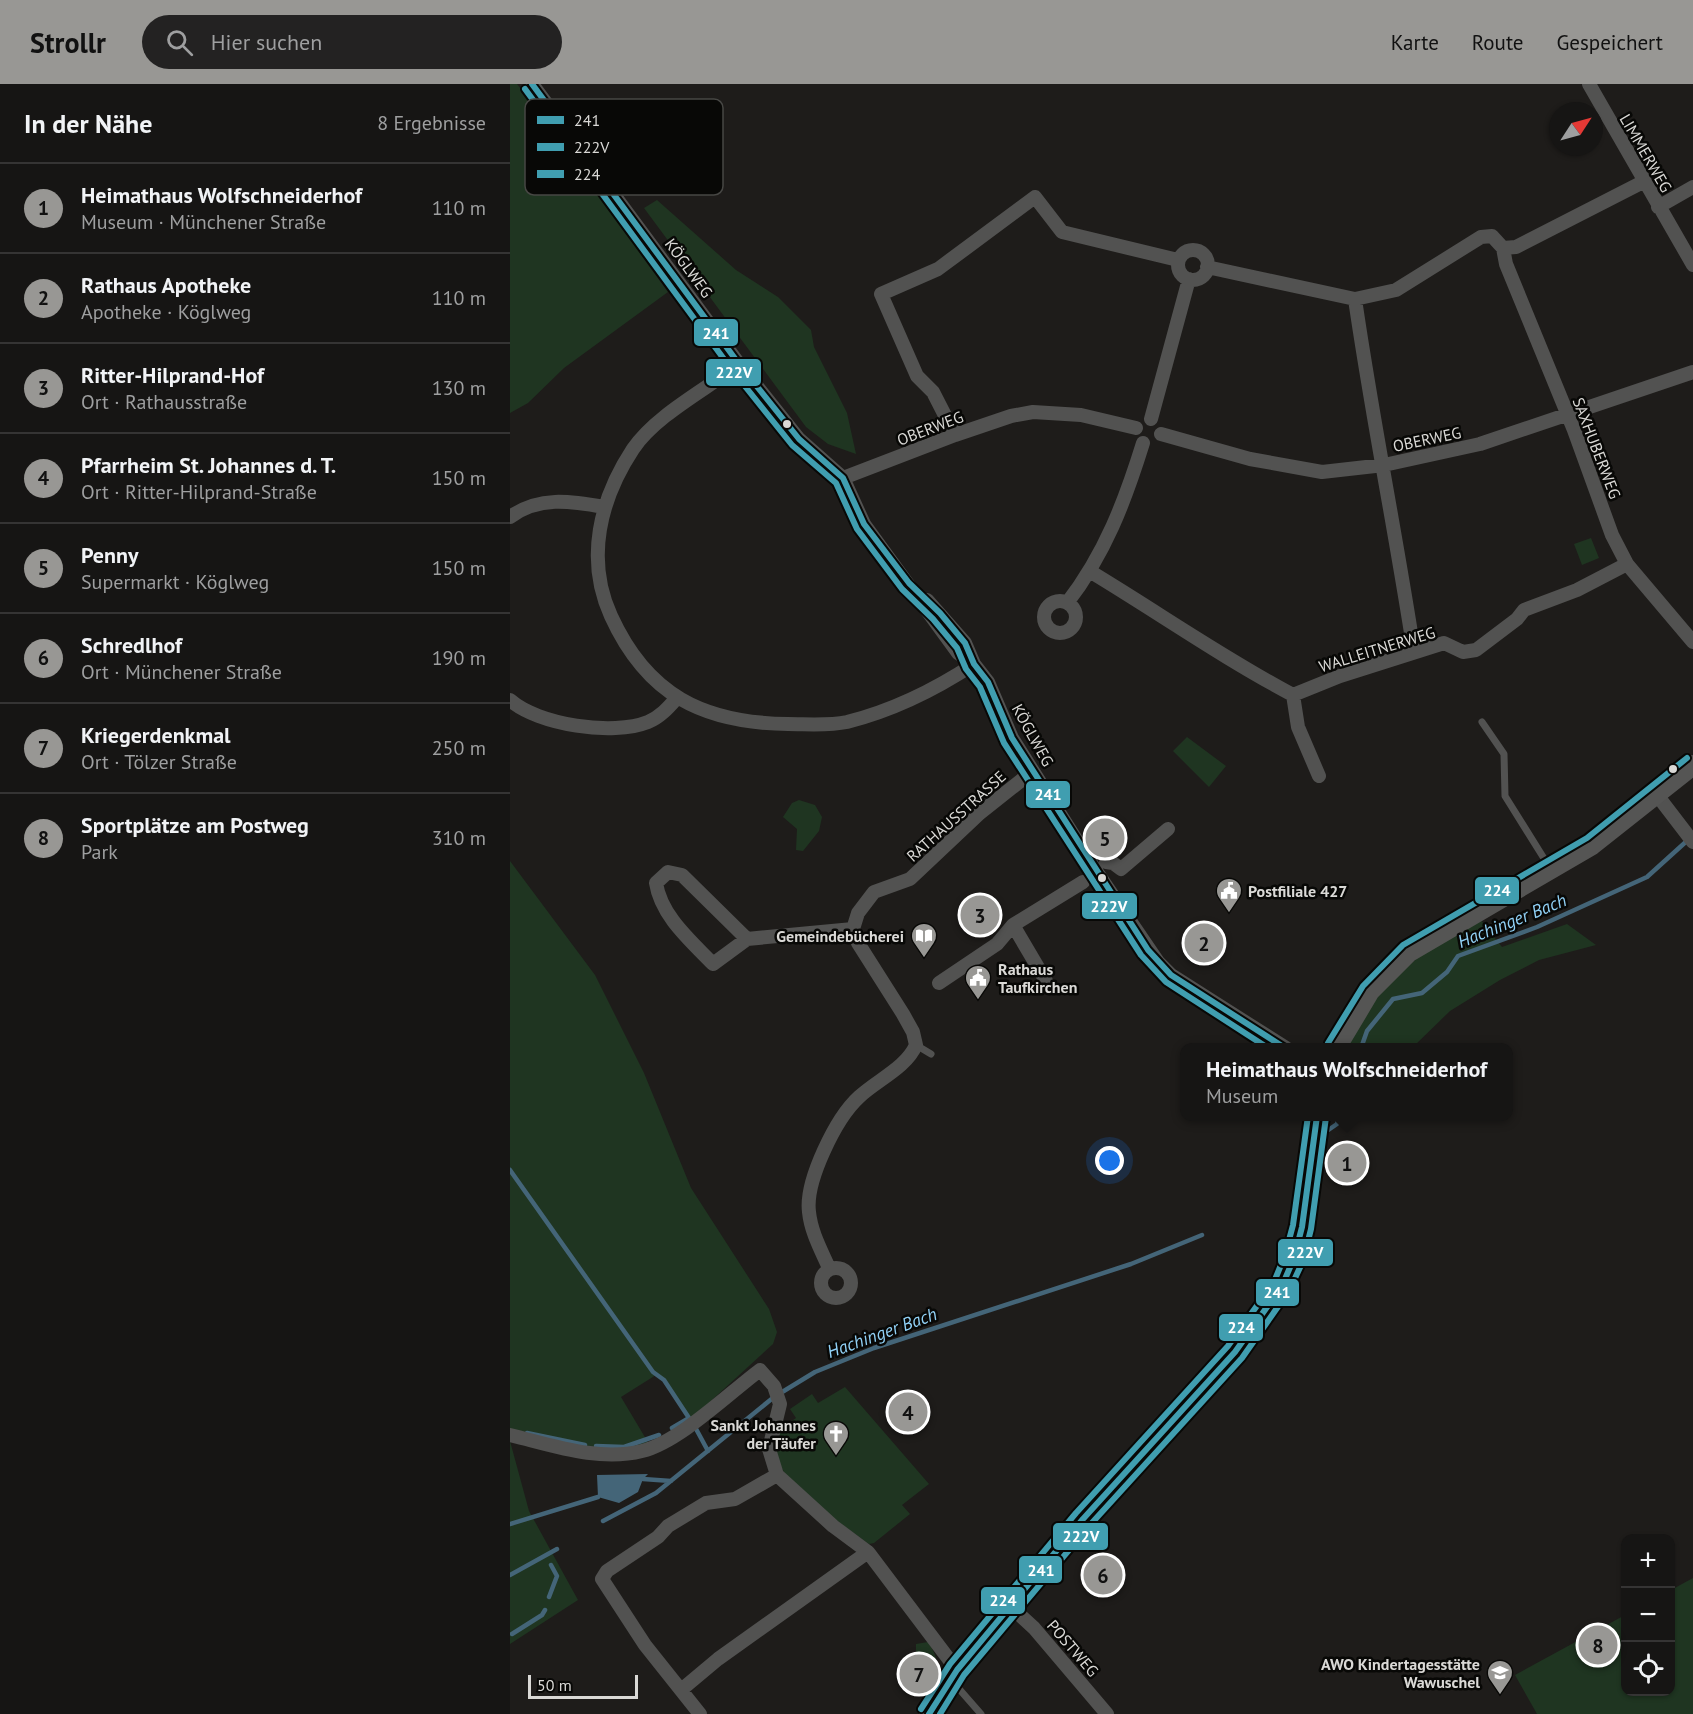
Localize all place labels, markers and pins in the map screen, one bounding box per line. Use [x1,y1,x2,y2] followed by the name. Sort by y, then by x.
[781,418,793,430] unlabelled marker
[1667,763,1679,775] unlabelled marker
[1086,816,1124,861] pin: 5
[1096,872,1108,884] unlabelled marker
[1214,876,1244,914] public building icon: Postfiliale 427
[1248,881,1347,901] place label: Postfiliale 427
[960,892,1000,938] pin: 3
[1184,920,1224,966] pin: 2
[909,921,939,959] library icon: Gemeindebücherei
[776,926,904,946] place label: Gemeindebücherei
[998,959,1077,997] place label: Rathaus Taufkirchen
[963,963,993,1001] public building icon: Rathaus Taufkirchen
[1328,1140,1366,1186] pin: 1
[888,1390,928,1434] pin: 4
[710,1415,816,1453] place label: Sankt Johannes der Täufer
[821,1419,851,1457] church icon: Sankt Johannes der Täufer
[1084,1552,1122,1598] pin: 6
[1578,1622,1618,1668] pin: 8
[900,1652,938,1696] pin: 7
[1321,1654,1480,1692] place label: AWO Kindertagesstätte Wawuschel
[1485,1658,1515,1696] school or university icon: AWO Kindertagesstätte Wawuschel

